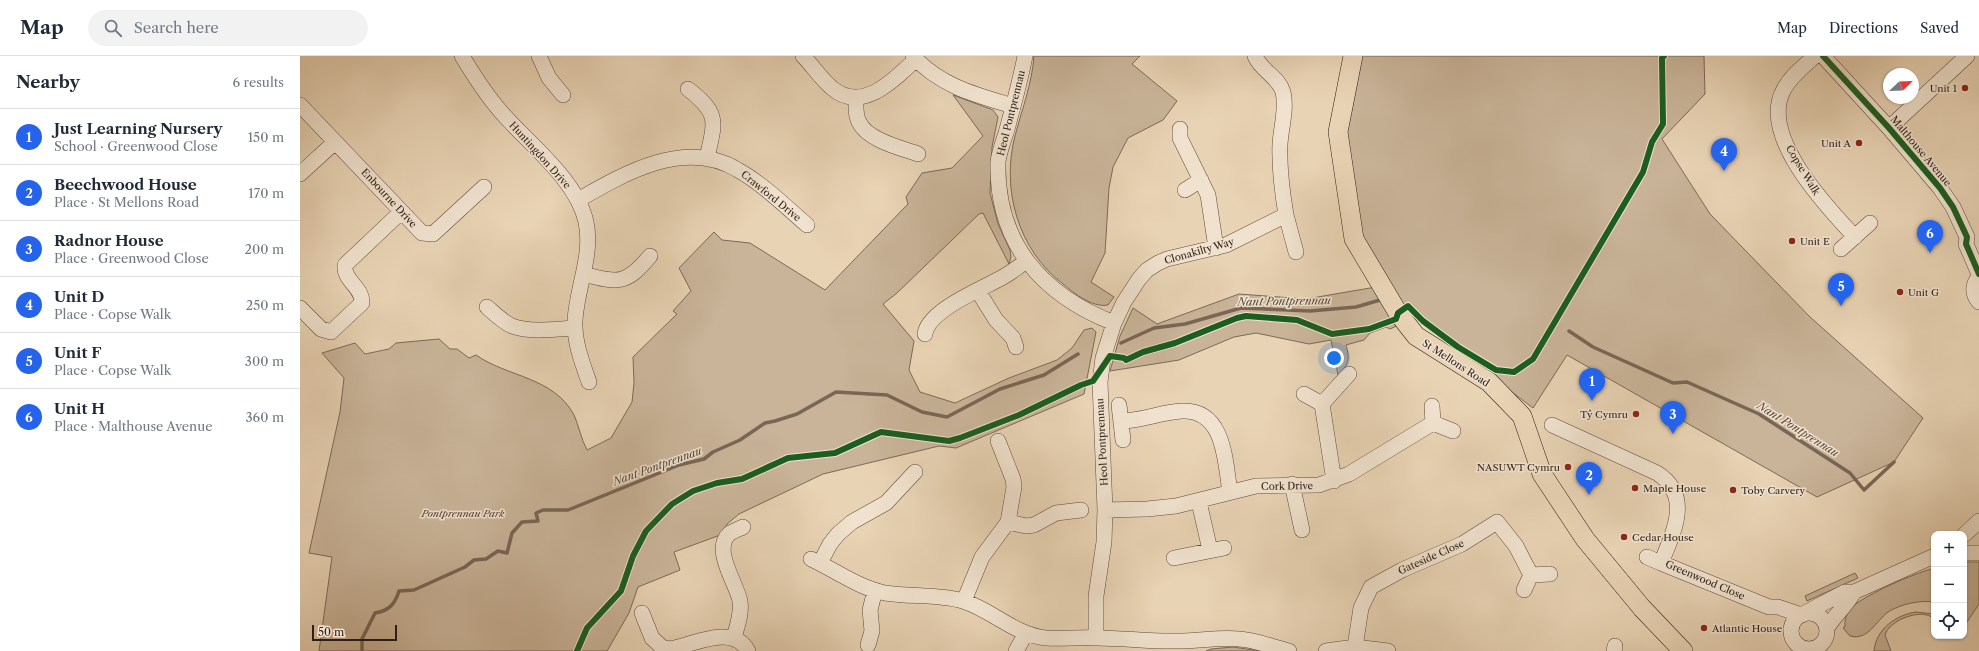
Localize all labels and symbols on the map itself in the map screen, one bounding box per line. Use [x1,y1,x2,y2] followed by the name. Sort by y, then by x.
[1883,68,1919,104] north arrow
[994,69,1028,157] street label: Heol Pontprennau
[1930,82,1958,95] place label: Unit 1
[1960,83,1970,93] marker: Unit 1
[1888,113,1955,189] street label: Malthouse Avenue
[506,119,574,192] street label: Huntingdon Drive
[1821,137,1852,150] place label: Unit A
[1711,138,1737,171] pin: 4
[1854,138,1864,148] marker: Unit A
[1783,143,1824,199] street label: Copse Walk
[358,166,420,231] street label: Enbourne Drive
[738,168,804,224] street label: Crawford Drive
[1917,220,1943,253] pin: 6
[1163,235,1236,267] street label: Clonakilty Way
[1800,235,1830,248] place label: Unit E
[1787,236,1797,246] marker: Unit E
[1828,273,1854,306] pin: 5
[1908,286,1939,299] place label: Unit G
[1895,287,1905,297] marker: Unit G
[1236,293,1331,309] water label: Nant Pontprennau
[1420,336,1492,390] street label: St Mellons Road
[1324,348,1344,368] your location
[1579,368,1605,401] pin: 1
[1093,398,1111,486] street label: Heol Pontprennau
[1754,398,1842,460] water label: Nant Pontprennau
[1660,401,1686,434] pin: 3
[1580,408,1628,421] place label: Tŷ Cymru
[1631,409,1641,419] marker: Tŷ Cymru
[610,443,704,489] water label: Nant Pontprennau
[1477,461,1560,474] place label: NASUWT Cymru
[1563,462,1573,472] marker: NASUWT Cymru
[1576,462,1602,495] pin: 2
[1261,479,1314,493] street label: Cork Drive
[1643,482,1707,495] place label: Maple House
[1630,483,1640,493] marker: Maple House
[1741,484,1806,497] place label: Toby Carvery
[1728,485,1738,495] marker: Toby Carvery
[420,507,505,520] park label: Pontprennau Park
[1632,531,1694,544] place label: Cedar House
[1619,532,1629,542] marker: Cedar House
[1396,536,1466,577] street label: Gateside Close
[1663,557,1747,603] street label: Greenwood Close
[1711,622,1783,635] place label: Atlantic House
[312,623,397,642] scale bar
[1699,623,1709,633] marker: Atlantic House

